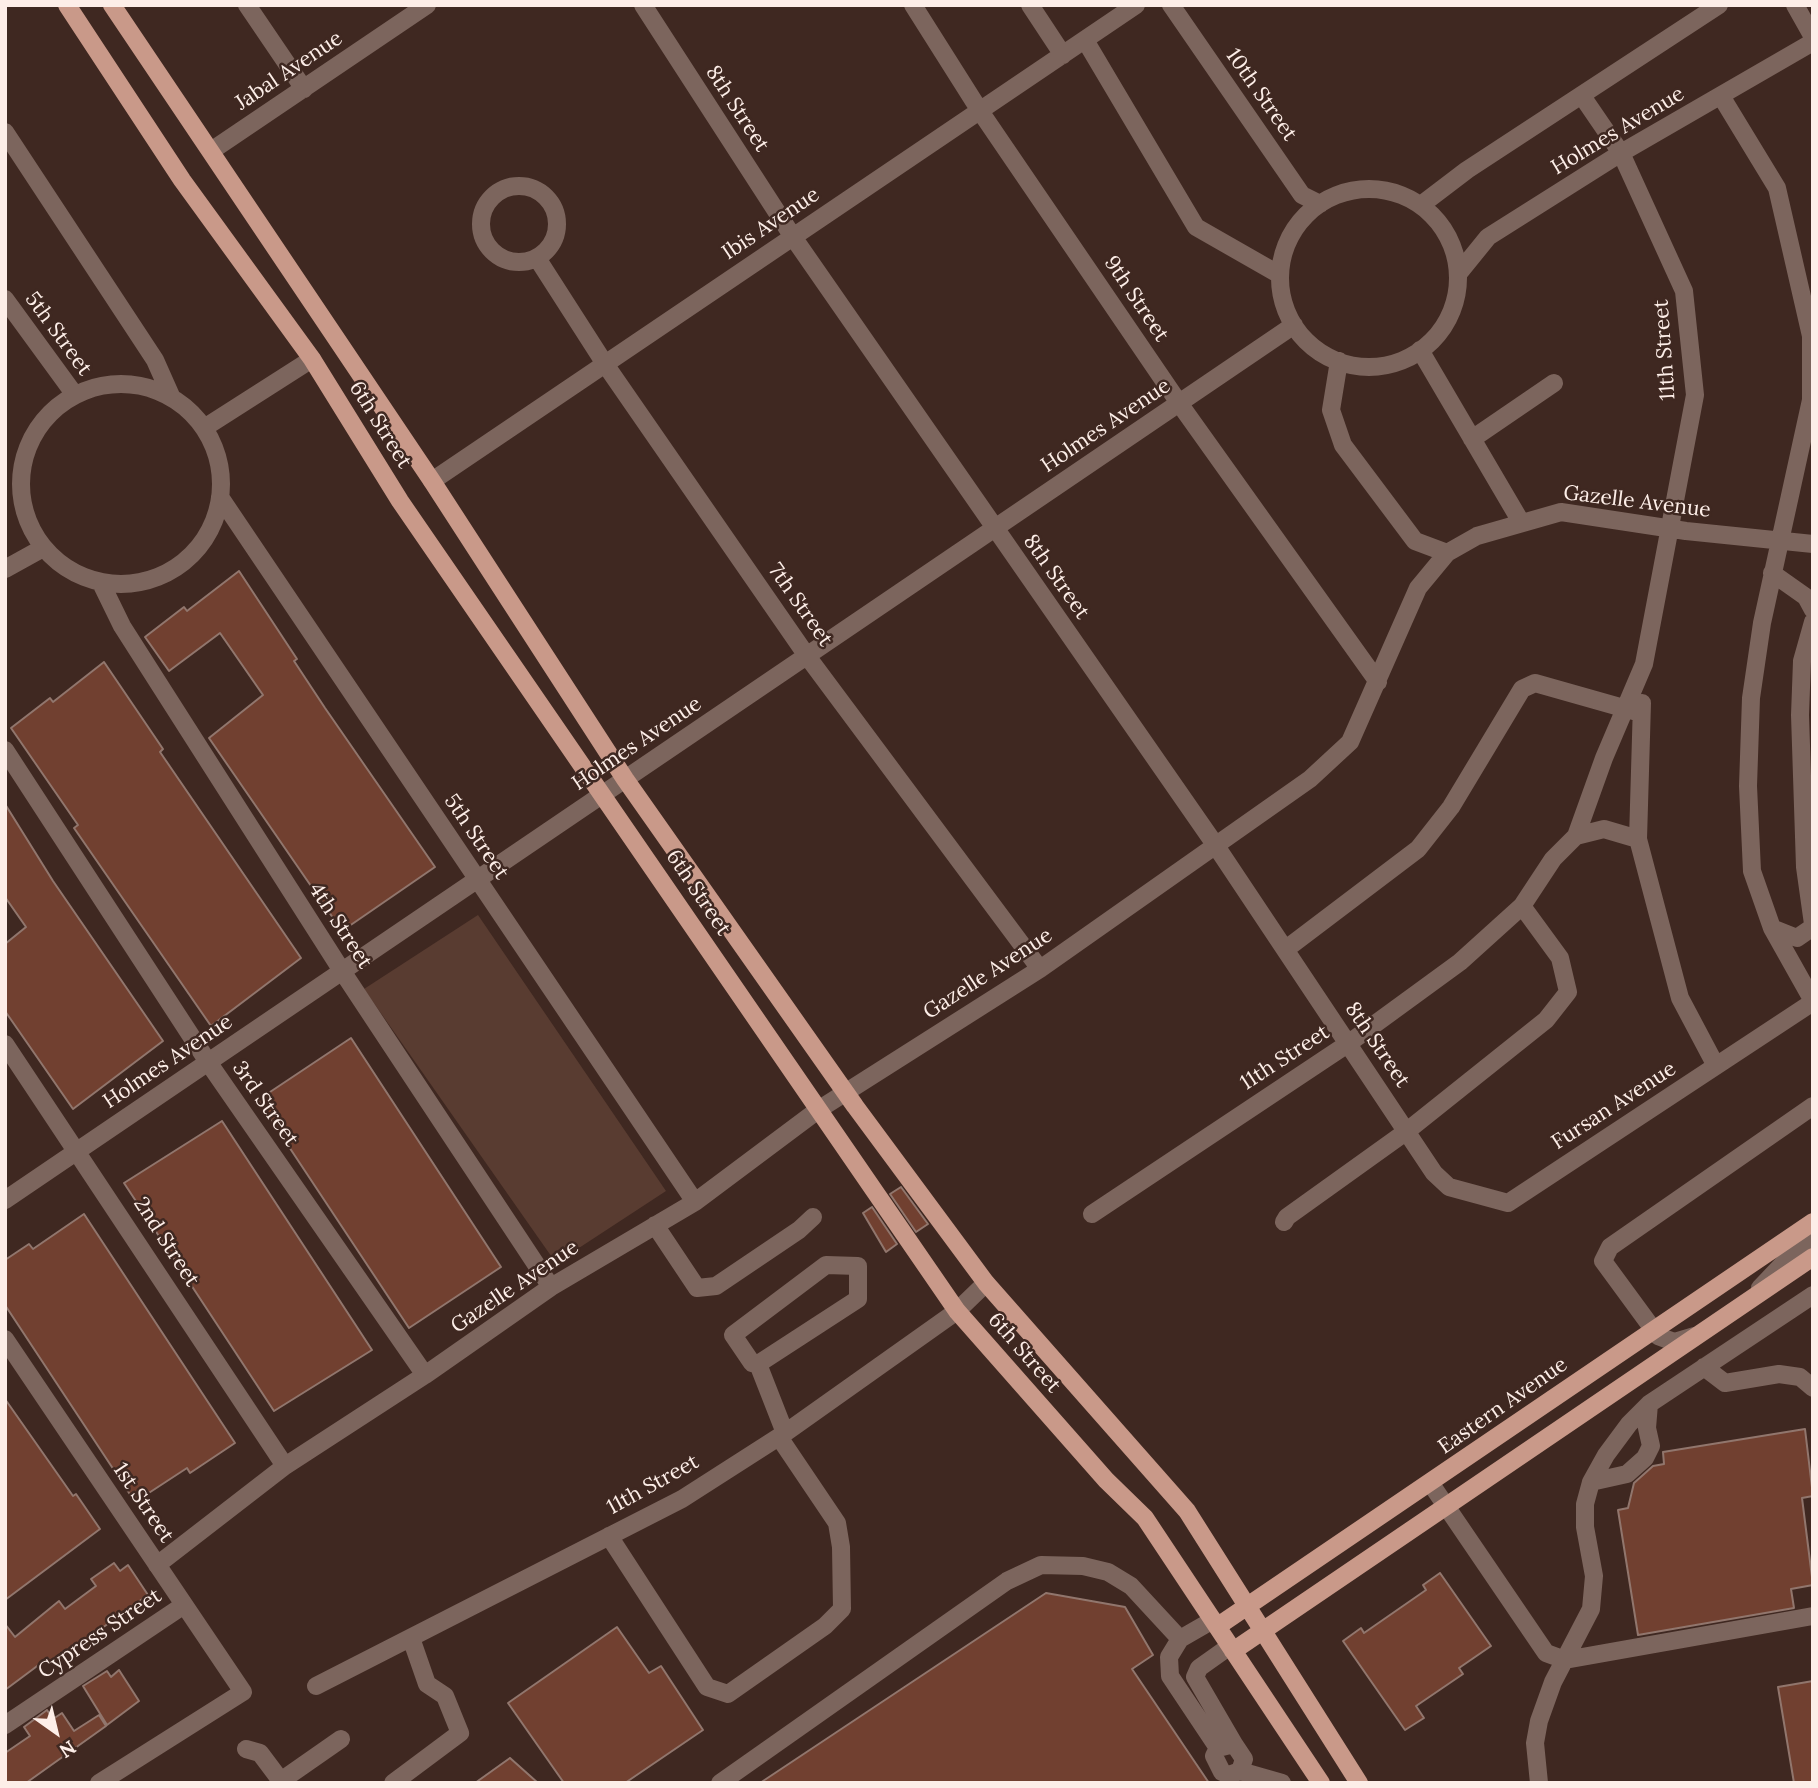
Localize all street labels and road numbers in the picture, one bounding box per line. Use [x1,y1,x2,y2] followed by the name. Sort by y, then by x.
[231,26,347,116] street label: Jabal Avenue
[1220,44,1302,146] street label: 10th Street
[700,61,774,157] street label: 8th Street
[1547,81,1689,181] street label: Holmes Avenue
[718,182,824,266] street label: Ibis Avenue
[1098,251,1174,347] street label: 9th Street
[19,287,97,381] street label: 5th Street
[1649,299,1681,401] street label: 11th Street
[1037,373,1175,479] street label: Holmes Avenue
[343,377,417,473] street label: 6th Street
[1562,480,1712,524] street label: Gazelle Avenue
[1018,530,1094,624] street label: 8th Street
[762,559,838,651] street label: 7th Street
[568,691,706,797] street label: Holmes Avenue
[438,790,514,884] street label: 5th Street
[660,845,736,941] street label: 6th Street
[303,878,377,974] street label: 4th Street
[919,923,1057,1025] street label: Gazelle Avenue
[1339,998,1415,1092] street label: 8th Street
[99,1009,237,1115] street label: Holmes Avenue
[1236,1020,1334,1096] street label: 11th Street
[1547,1056,1681,1156] street label: Fursan Avenue
[226,1057,304,1151] street label: 3rd Street
[128,1193,204,1291] street label: 2nd Street
[446,1235,584,1339] street label: Gazelle Avenue
[982,1308,1066,1398] street label: 6th Street
[1434,1352,1572,1460] street label: Eastern Avenue
[603,1449,703,1521] street label: 11th Street
[107,1458,179,1548] street label: 1st Street
[34,1584,166,1684] street label: Cypress Street

